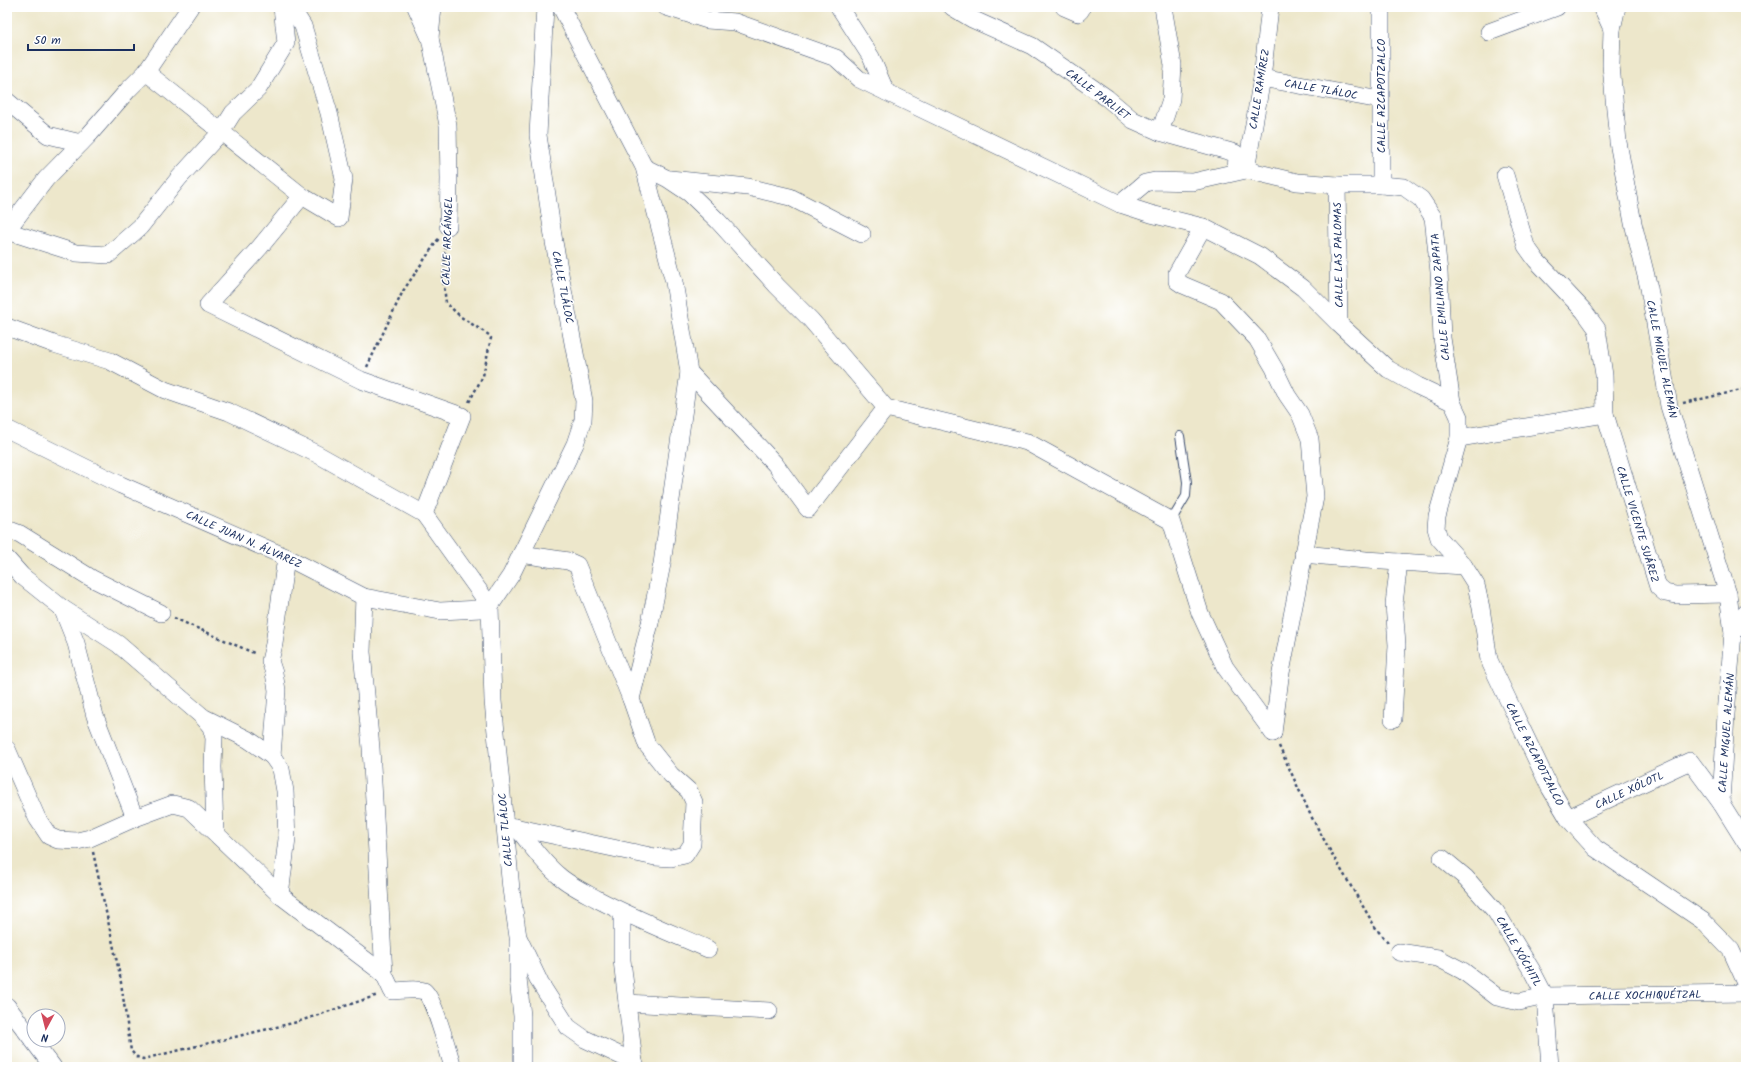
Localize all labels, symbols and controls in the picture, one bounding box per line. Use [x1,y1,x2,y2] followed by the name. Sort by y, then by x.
[28,26,134,52] scale bar
[34,31,61,50] text: 50 m
[1373,39,1391,153] street label: CALLE AZCAPOTZALCO
[1245,48,1275,131] street label: CALLE RAMÍREZ
[1061,64,1134,126] street label: CALLE PARLIET
[1283,75,1359,105] street label: CALLE TLÁLOC
[437,196,459,286] street label: CALLE ARCÁNGEL
[1329,202,1349,308] street label: CALLE LAS PALOMAS
[1426,232,1456,362] street label: CALLE EMILIANO ZAPATA
[546,249,578,326] street label: CALLE TLÁLOC
[1641,298,1681,420] street label: CALLE MIGUEL ALEMÁN
[1611,464,1663,585] street label: CALLE VICENTE SUÁREZ
[182,506,305,574] street label: CALLE JUAN N. ÁLVAREZ
[1714,672,1740,794] street label: CALLE MIGUEL ALEMÁN
[1500,699,1568,810] street label: CALLE AZCAPOTZALCO
[1592,767,1667,815] street label: CALLE XÓLOTL
[494,792,518,868] street label: CALLE TLÁLOC
[1491,913,1546,990] street label: CALLE XÓCHITL
[1589,986,1701,1006] street label: CALLE XOCHIQUÉTZAL
[26,1008,66,1048] north arrow
[40,1028,49,1046] text: N

